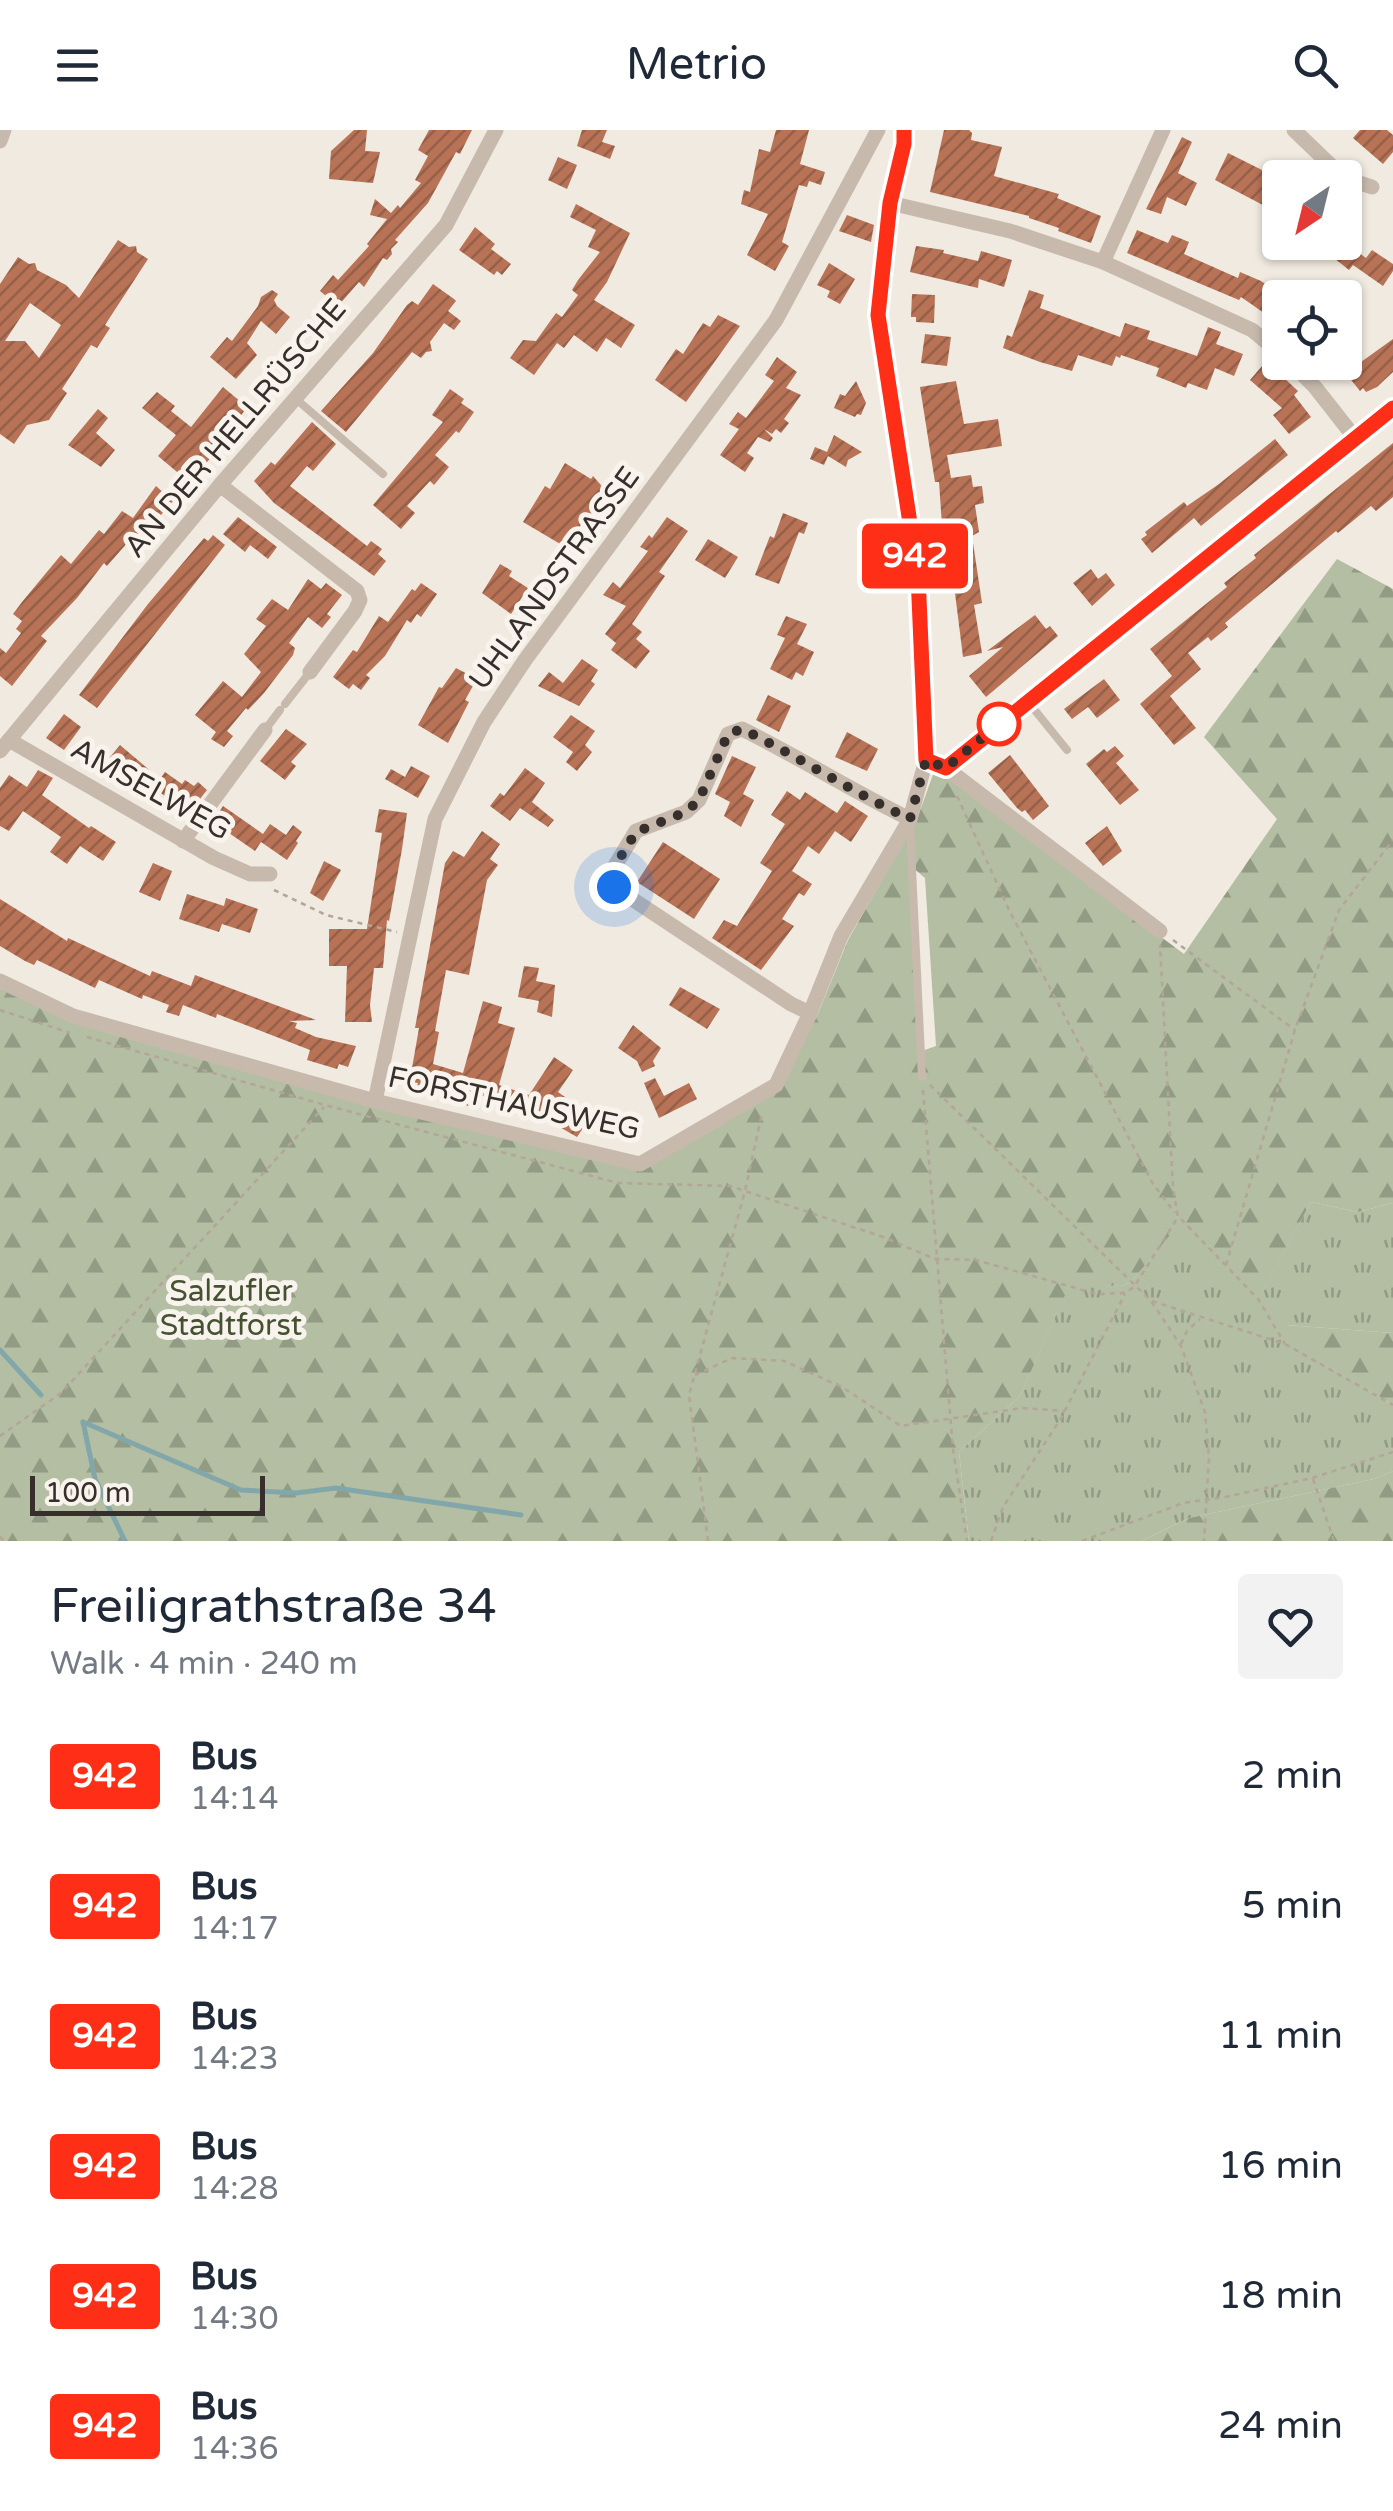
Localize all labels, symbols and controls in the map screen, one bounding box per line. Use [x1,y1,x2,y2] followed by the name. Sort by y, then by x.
[50,38,105,93] icon: menu
[626,38,767,92] text: Metrio
[1288,38,1343,93] icon: search
[1262,160,1362,260] north arrow
[1262,160,1362,380] map controls
[1262,280,1362,380] button: locate
[116,291,355,565] street label: AN DER HELLRÜSCHE
[461,460,648,697] street label: UHLANDSTRASSE
[858,524,972,588] line badge: 942
[882,535,948,577] text: 942
[978,703,1020,745] unlabelled marker
[64,730,237,849] street label: AMSELWEG
[589,862,639,912] your location
[385,1059,643,1148] street label: FORSTHAUSWEG
[160,1273,302,1344] park label: Salzufler Stadtforst
[30,1471,265,1516] scale bar
[45,1476,131,1510] text: 100 m
[1238,1574,1343,1679] button: heart
[50,1578,497,1636] text: Freiligrathstraße 34
[50,1645,358,1683] text: Walk · 4 min · 240 m
[190,1734,257,1780] text: Bus
[1242,1753,1343,1799] text: 2 min
[72,1755,138,1797] text: 942
[190,1780,279,1818] text: 14:14
[190,1864,257,1910] text: Bus
[1242,1883,1343,1929] text: 5 min
[72,1885,138,1927] text: 942
[190,1910,279,1948] text: 14:17
[190,1994,257,2040] text: Bus
[1218,2013,1343,2059] text: 11 min
[72,2015,138,2057] text: 942
[190,2040,279,2078] text: 14:23
[190,2124,257,2170] text: Bus
[1218,2143,1343,2189] text: 16 min
[72,2145,138,2187] text: 942
[190,2170,279,2208] text: 14:28
[190,2254,257,2300] text: Bus
[1218,2273,1343,2319] text: 18 min
[72,2275,138,2317] text: 942
[190,2300,279,2338] text: 14:30
[190,2384,257,2430] text: Bus
[1218,2403,1343,2449] text: 24 min
[72,2405,138,2447] text: 942
[190,2430,279,2468] text: 14:36

